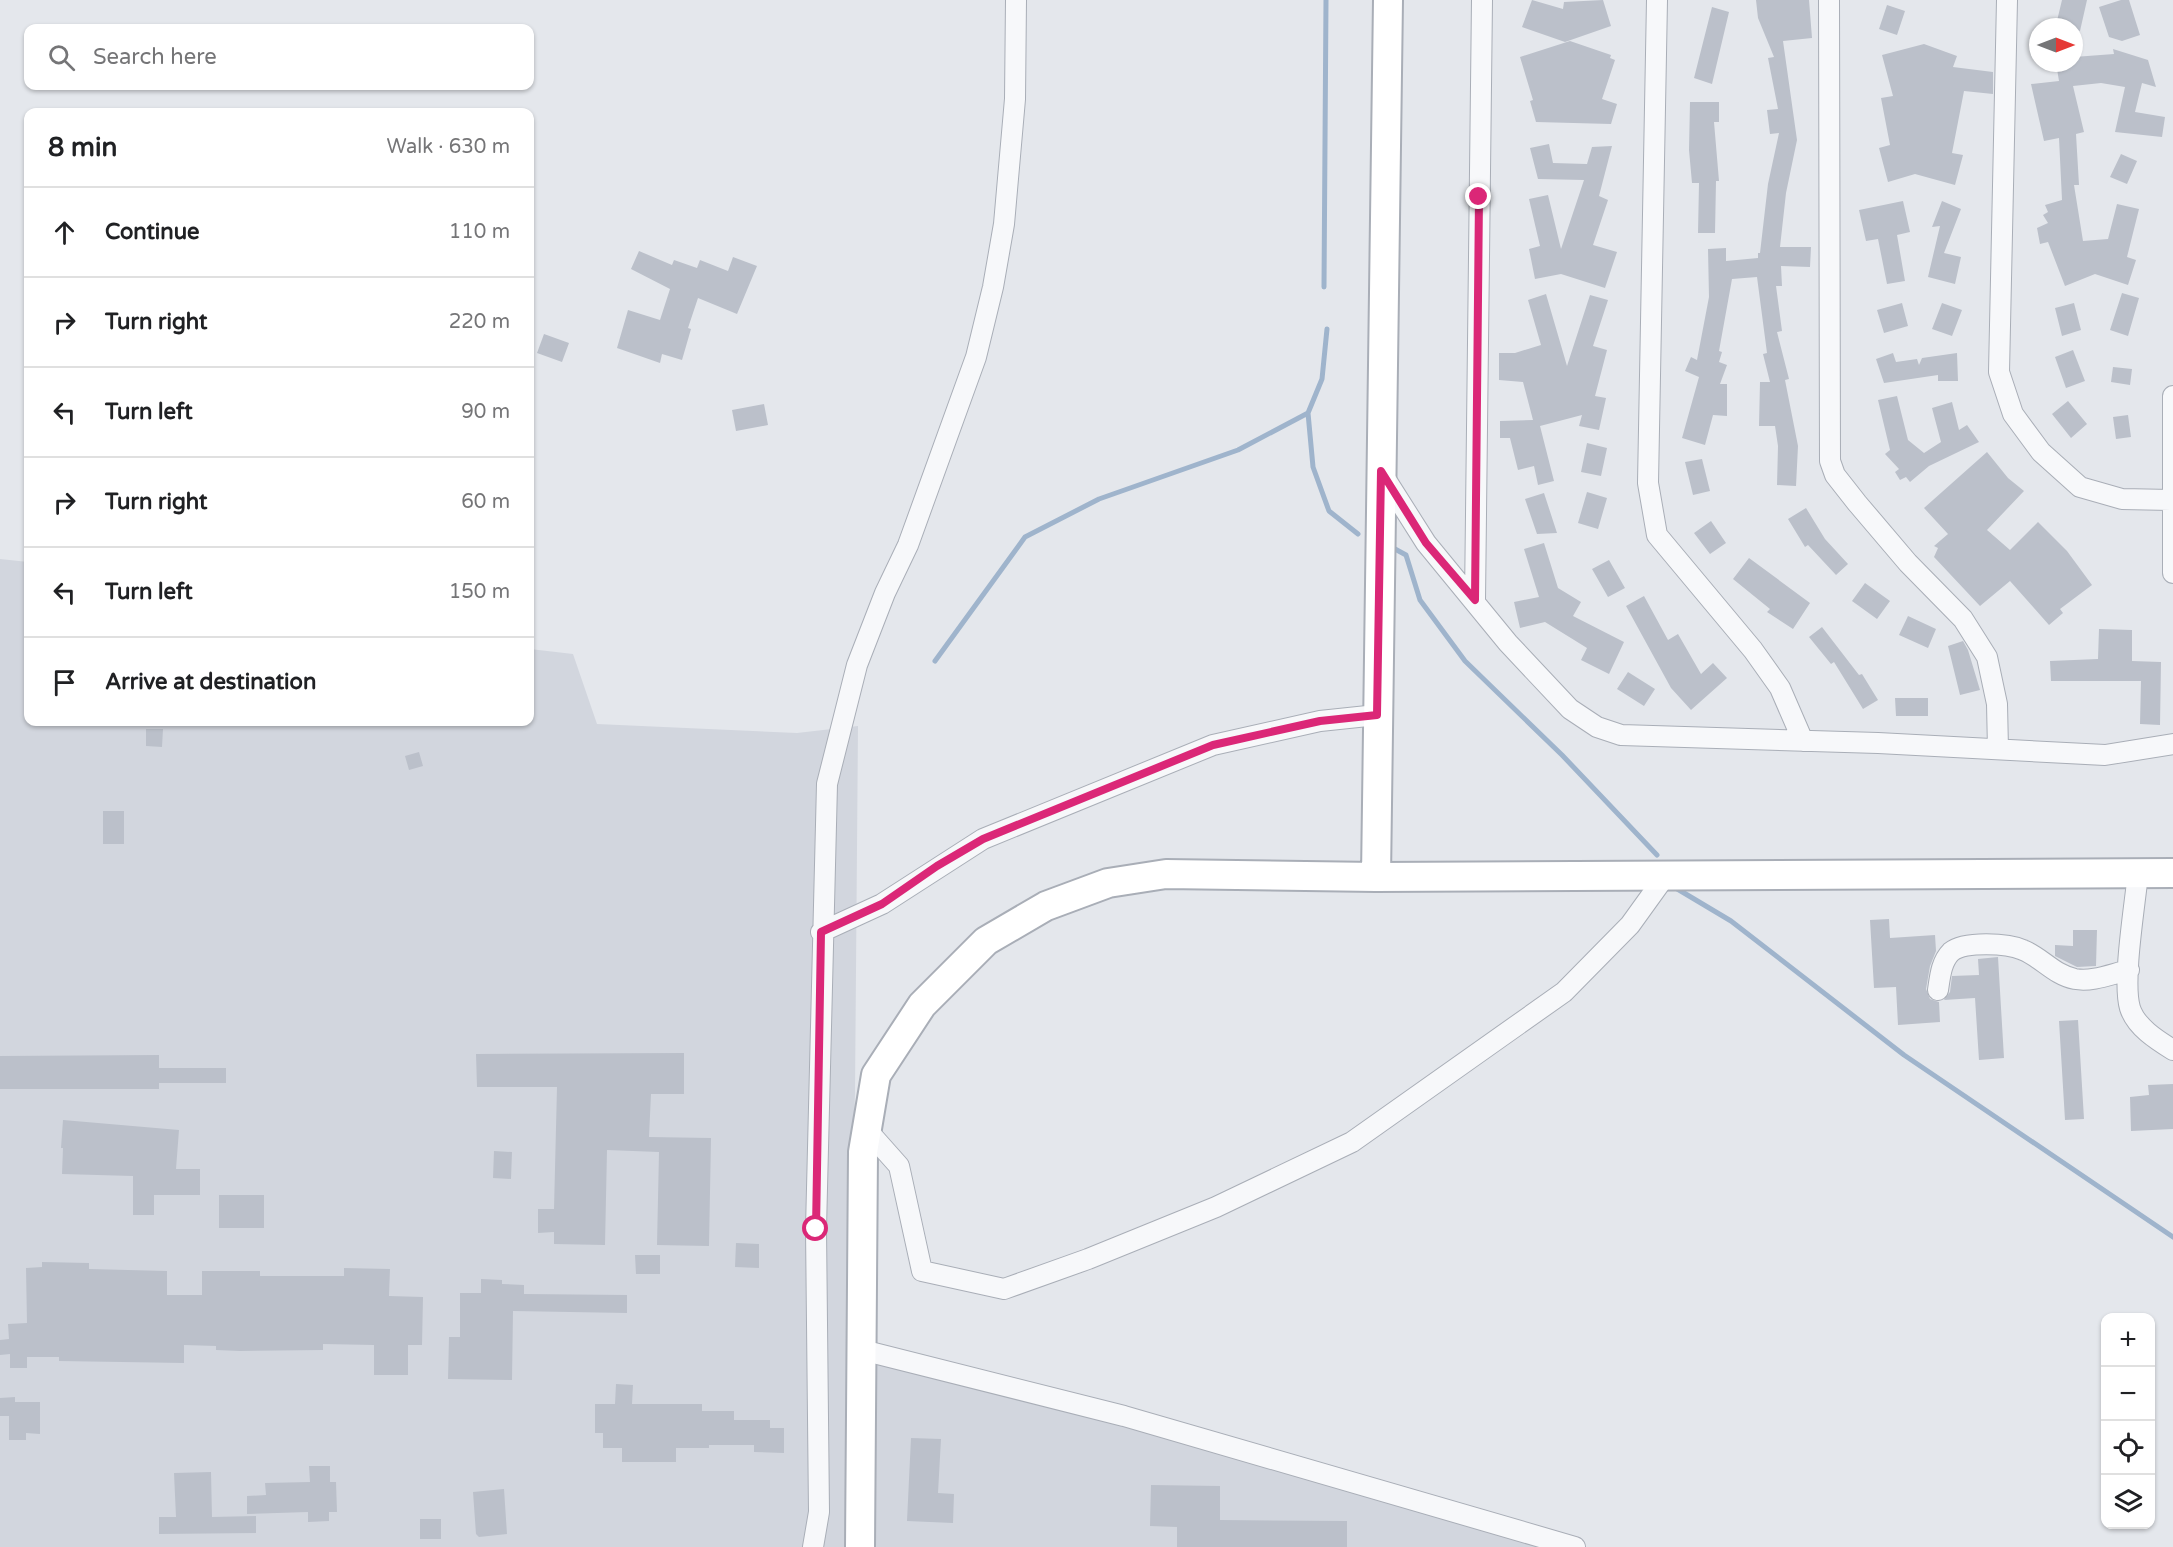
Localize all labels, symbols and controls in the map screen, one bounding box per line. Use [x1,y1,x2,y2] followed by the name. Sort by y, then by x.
[2029,18,2083,72] north arrow
[24,24,534,90] search box
[45,41,78,74] icon: search
[93,44,217,70] text: Search here
[48,132,117,163] text: 8 min
[387,135,510,159] text: Walk · 630 m
[1465,183,1491,209] route end
[48,216,81,249] icon: ahead
[105,219,200,245] text: Continue
[449,220,510,244] text: 110 m
[48,306,81,339] icon: right
[105,309,207,335] text: Turn right
[449,310,510,334] text: 220 m
[48,396,81,429] icon: left
[105,399,193,425] text: Turn left
[461,400,510,424] text: 90 m
[48,486,81,519] icon: right
[105,489,207,515] text: Turn right
[461,490,510,514] text: 60 m
[48,576,81,609] icon: left
[105,579,193,605] text: Turn left
[449,580,510,604] text: 150 m
[48,666,81,699] icon: arrive
[105,669,316,695] text: Arrive at destination
[802,1215,828,1241] route start
[2101,1313,2155,1529] map controls
[2101,1313,2155,1367] button: +
[2101,1367,2155,1421] button: −
[2101,1421,2155,1475] button: locate
[2101,1475,2155,1529] button: layers

